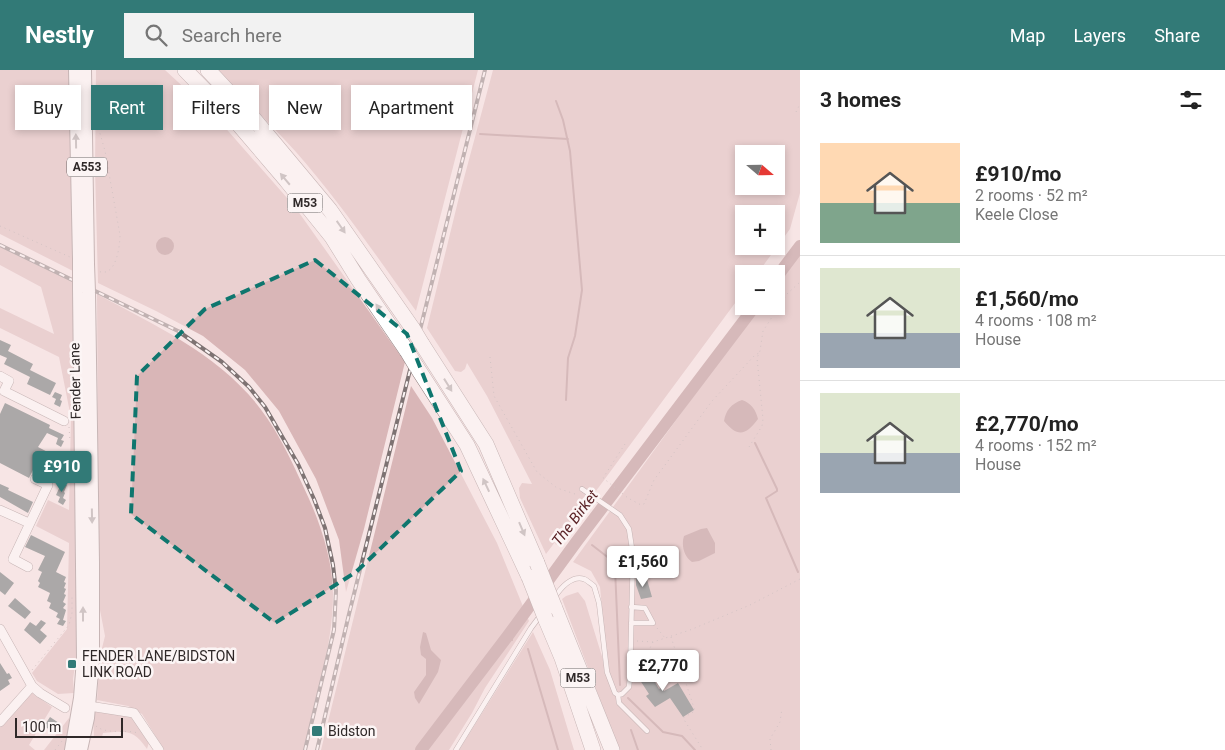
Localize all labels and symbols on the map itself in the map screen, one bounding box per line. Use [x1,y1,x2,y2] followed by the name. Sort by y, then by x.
[72,132,80,148] one-way arrow
[735,145,785,195] north arrow
[67,158,107,176] road number: A553
[279,172,290,185] one-way arrow
[288,194,322,212] road number: M53
[336,220,347,233] one-way arrow
[375,304,385,317] one-way arrow
[66,343,84,419] street label: Fender Lane
[443,378,453,391] one-way arrow
[32,450,92,493] pin: £910
[482,478,490,492] one-way arrow
[548,486,602,550] water label: The Birket
[89,508,97,524] one-way arrow
[519,522,527,536] one-way arrow
[602,546,684,588] pin: £1,560
[79,606,87,622] one-way arrow
[82,648,235,680] place label: FENDER LANE/BIDSTON LINK ROAD
[622,650,704,692] pin: £2,770
[66,658,78,670] marker: FENDER LANE/BIDSTON LINK ROAD
[560,668,596,688] road number: M53
[15,715,122,738] scale bar
[328,723,375,739] place label: Bidston
[310,724,324,738] marker: Bidston

